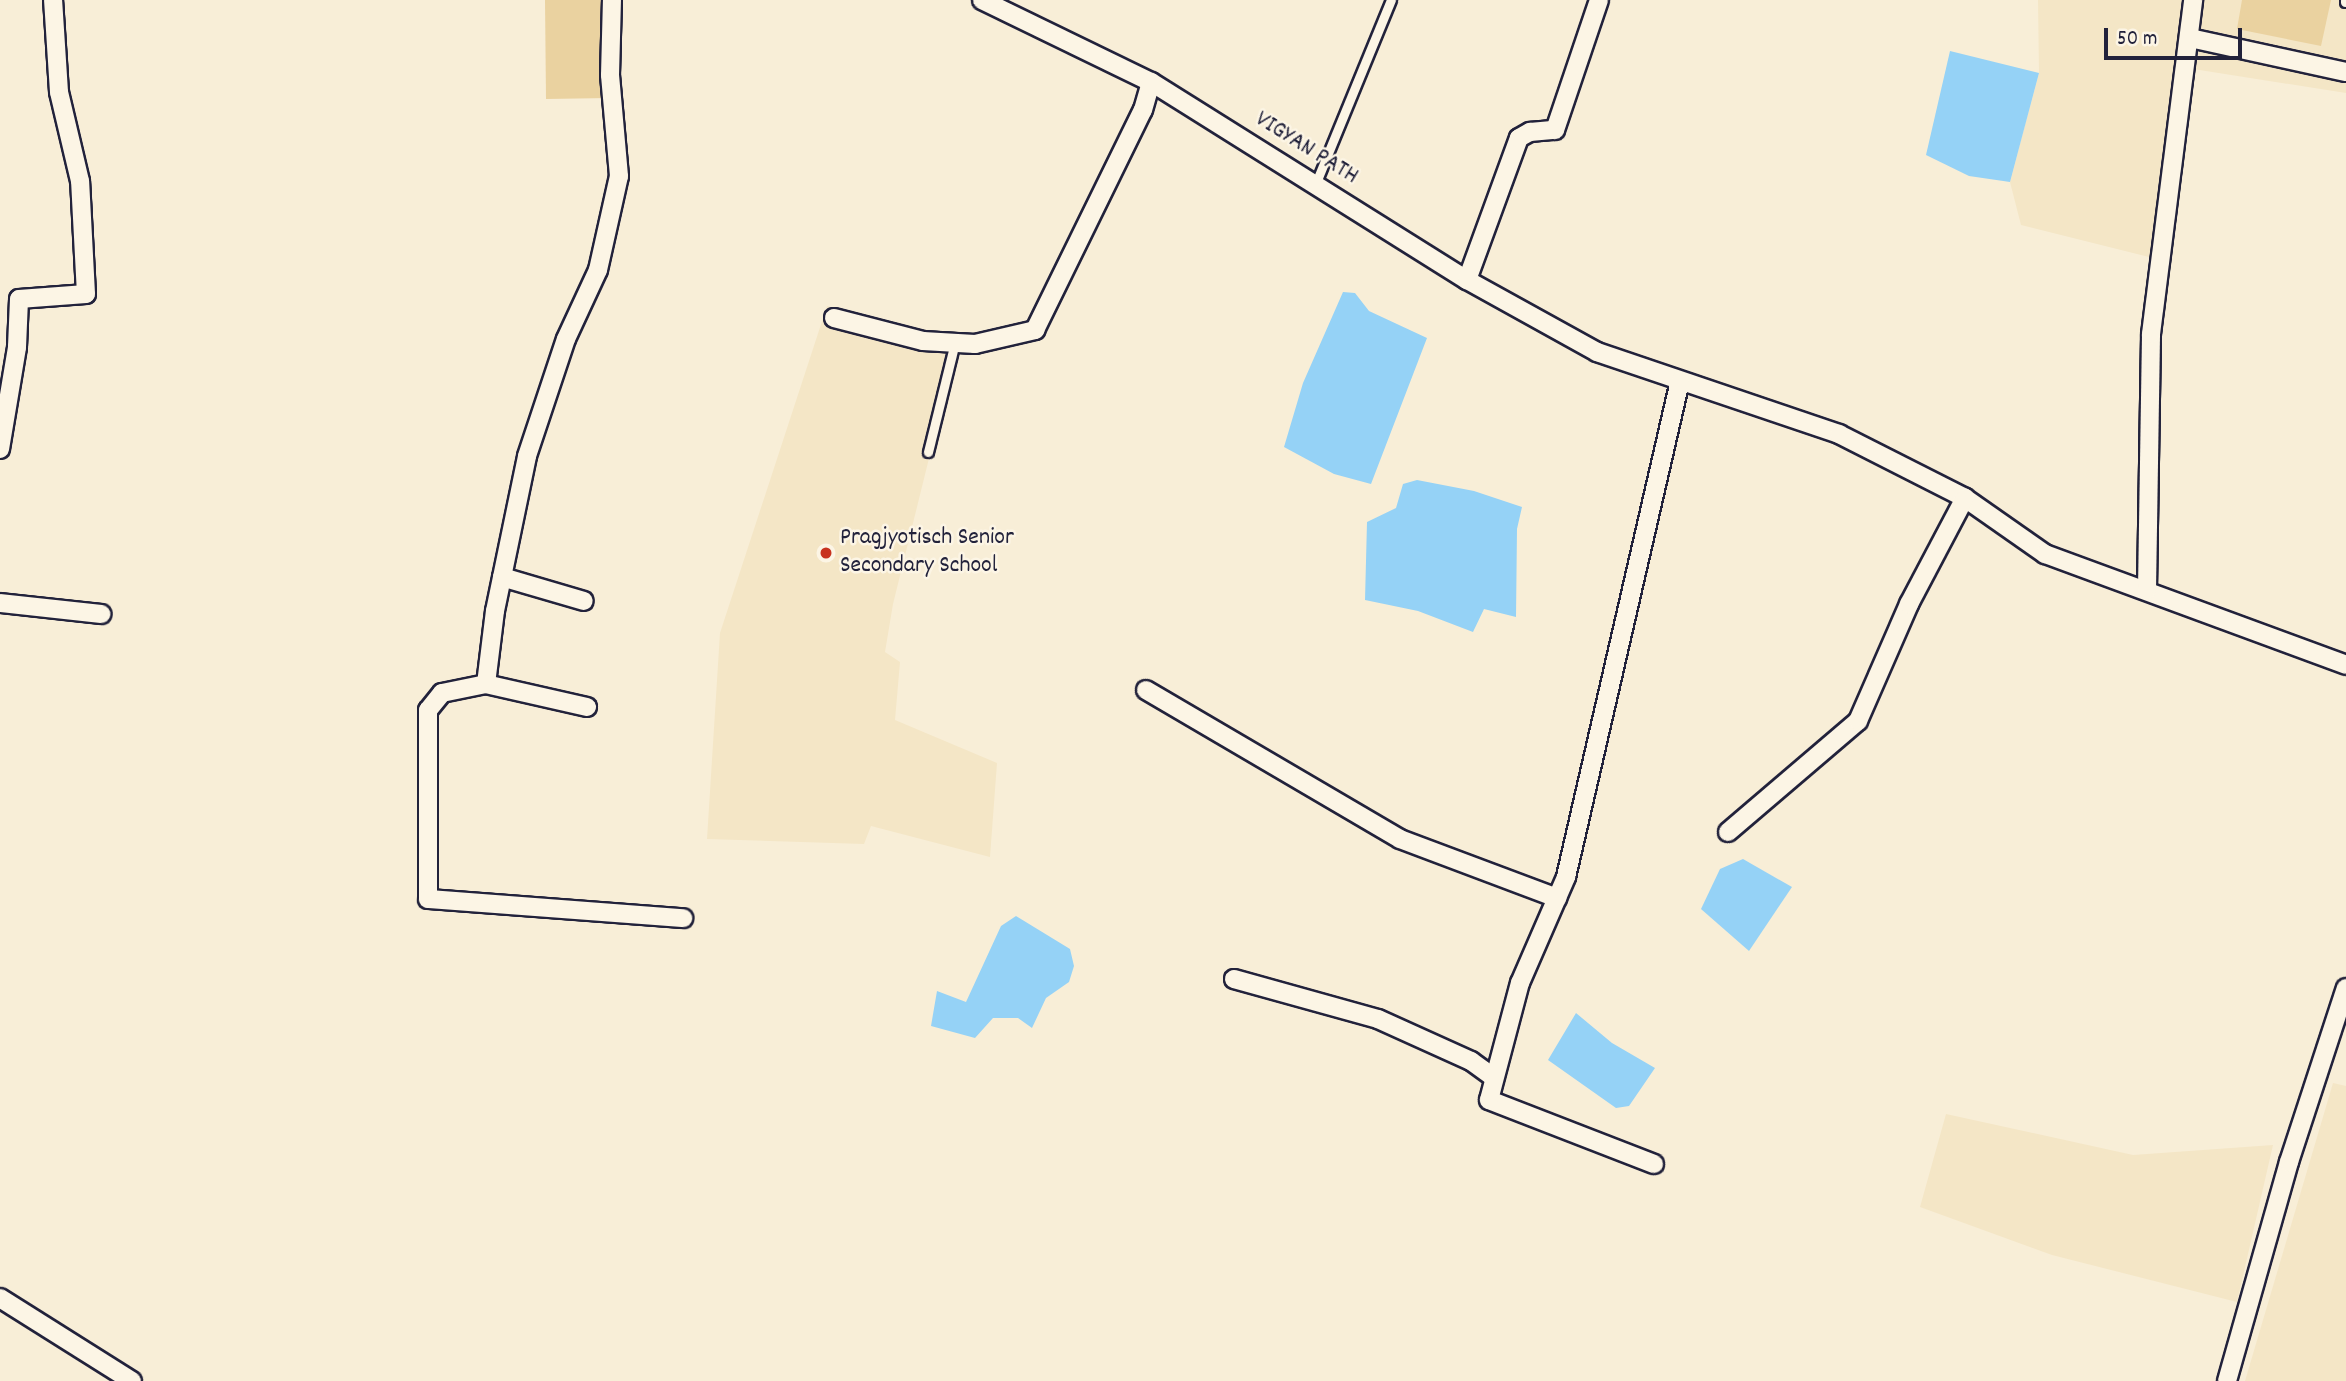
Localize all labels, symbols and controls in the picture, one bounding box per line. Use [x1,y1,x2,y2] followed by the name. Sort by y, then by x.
[2108,14,2246,58] scale bar
[2117,25,2157,55] text: 50 m
[1249,106,1363,192] street label: VIGYAN PATH
[840,525,1014,581] place label: Pragjyotisch Senior Secondary School
[818,545,834,561] marker: Pragjyotisch Senior Secondary School

